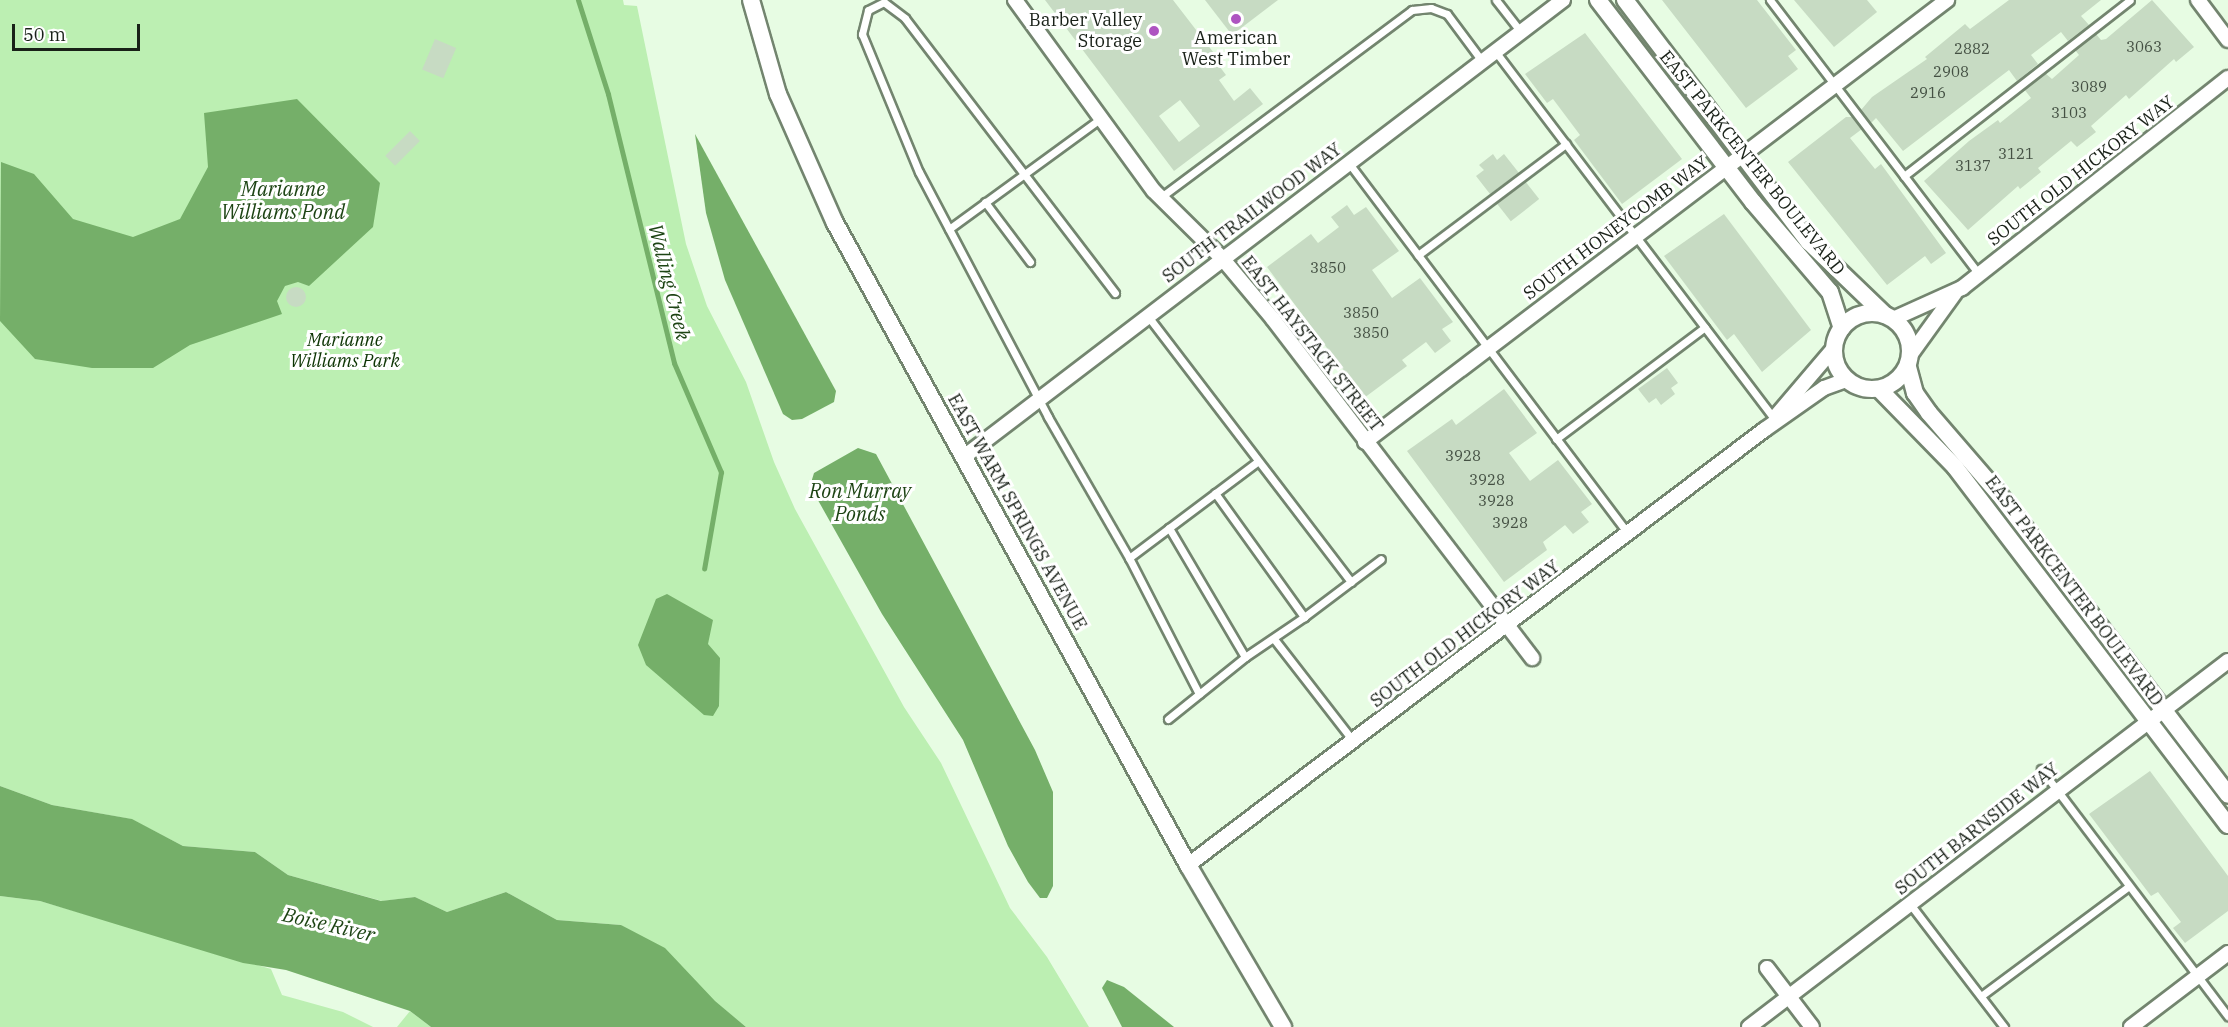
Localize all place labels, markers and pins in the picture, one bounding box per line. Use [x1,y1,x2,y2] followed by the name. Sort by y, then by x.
[1029,10,1142,52] place label: Barber Valley Storage
[1229,12,1243,26] marker: American West Timber
[1147,24,1161,38] marker: Barber Valley Storage
[1182,28,1290,70] place label: American West Timber

